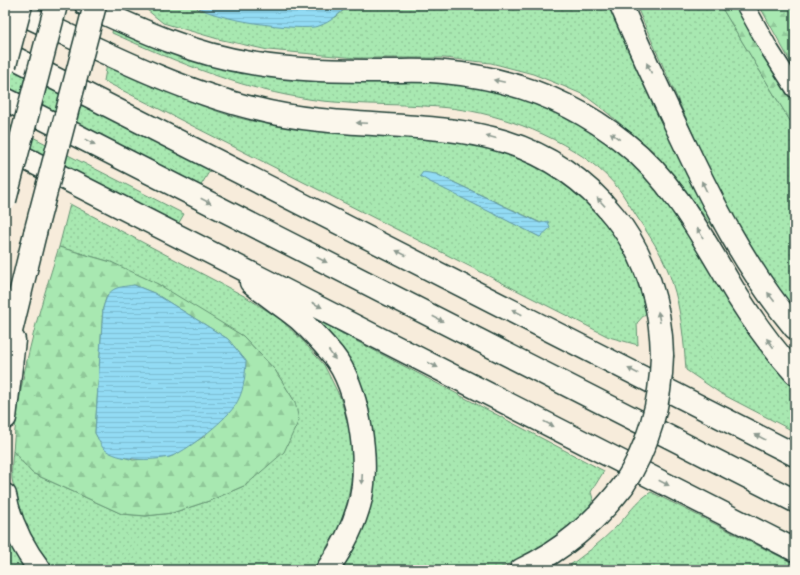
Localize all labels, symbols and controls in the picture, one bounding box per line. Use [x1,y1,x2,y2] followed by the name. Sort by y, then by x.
[646,62,652,74] one-way arrow
[493,78,505,84] one-way arrow
[355,120,368,126] one-way arrow
[610,132,621,140] one-way arrow
[485,134,497,140] one-way arrow
[84,139,95,146] one-way arrow
[701,180,707,191] one-way arrow
[597,197,606,207] one-way arrow
[200,198,211,204] one-way arrow
[697,227,704,239] one-way arrow
[395,250,406,257] one-way arrow
[316,257,327,263] one-way arrow
[767,292,775,302] one-way arrow
[311,302,323,309] one-way arrow
[511,309,522,315] one-way arrow
[656,310,662,323] one-way arrow
[432,316,443,322] one-way arrow
[766,337,774,348] one-way arrow
[328,350,336,361] one-way arrow
[427,361,439,368] one-way arrow
[627,368,638,374] one-way arrow
[543,420,554,427] one-way arrow
[755,434,766,441] one-way arrow
[358,473,365,485] one-way arrow
[659,480,670,486] one-way arrow

